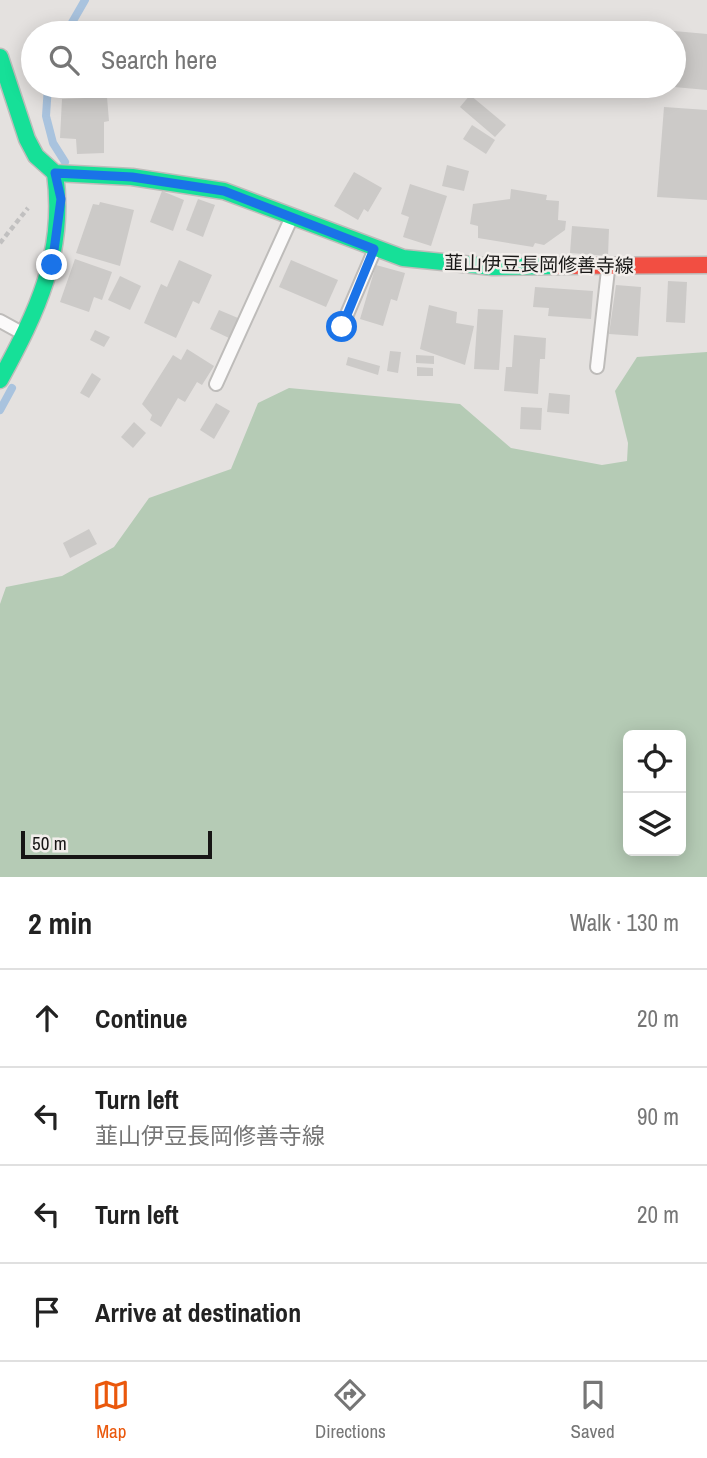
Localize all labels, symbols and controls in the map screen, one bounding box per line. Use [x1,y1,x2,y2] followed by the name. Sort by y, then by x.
[21,21,686,98] search box
[45,41,83,79] icon: search
[101,42,217,77] text: Search here
[36,249,67,280] route end
[444,249,634,279] street label: 韮山伊豆長岡修善寺線
[326,311,357,342] route start
[623,730,686,856] map controls
[623,730,686,793] button: locate
[623,793,686,856] button: layers
[21,828,212,860] scale bar
[32,830,67,856] text: 50 m
[28,903,92,943] text: 2 min
[570,907,679,938] text: Walk · 130 m
[28,999,66,1037] icon: ahead
[95,1001,187,1036] text: Continue
[637,1003,679,1034] text: 20 m
[95,1082,179,1117] text: Turn left
[28,1097,66,1135] icon: left
[637,1101,679,1132] text: 90 m
[95,1120,325,1151] text: 韮山伊豆長岡修善寺線
[28,1195,66,1233] icon: left
[95,1197,179,1232] text: Turn left
[637,1199,679,1230] text: 20 m
[28,1293,66,1331] icon: arrive
[95,1295,301,1330] text: Arrive at destination
[92,1376,130,1444] tab: Map
[315,1376,386,1444] tab: Directions
[571,1376,615,1444] tab: Saved

